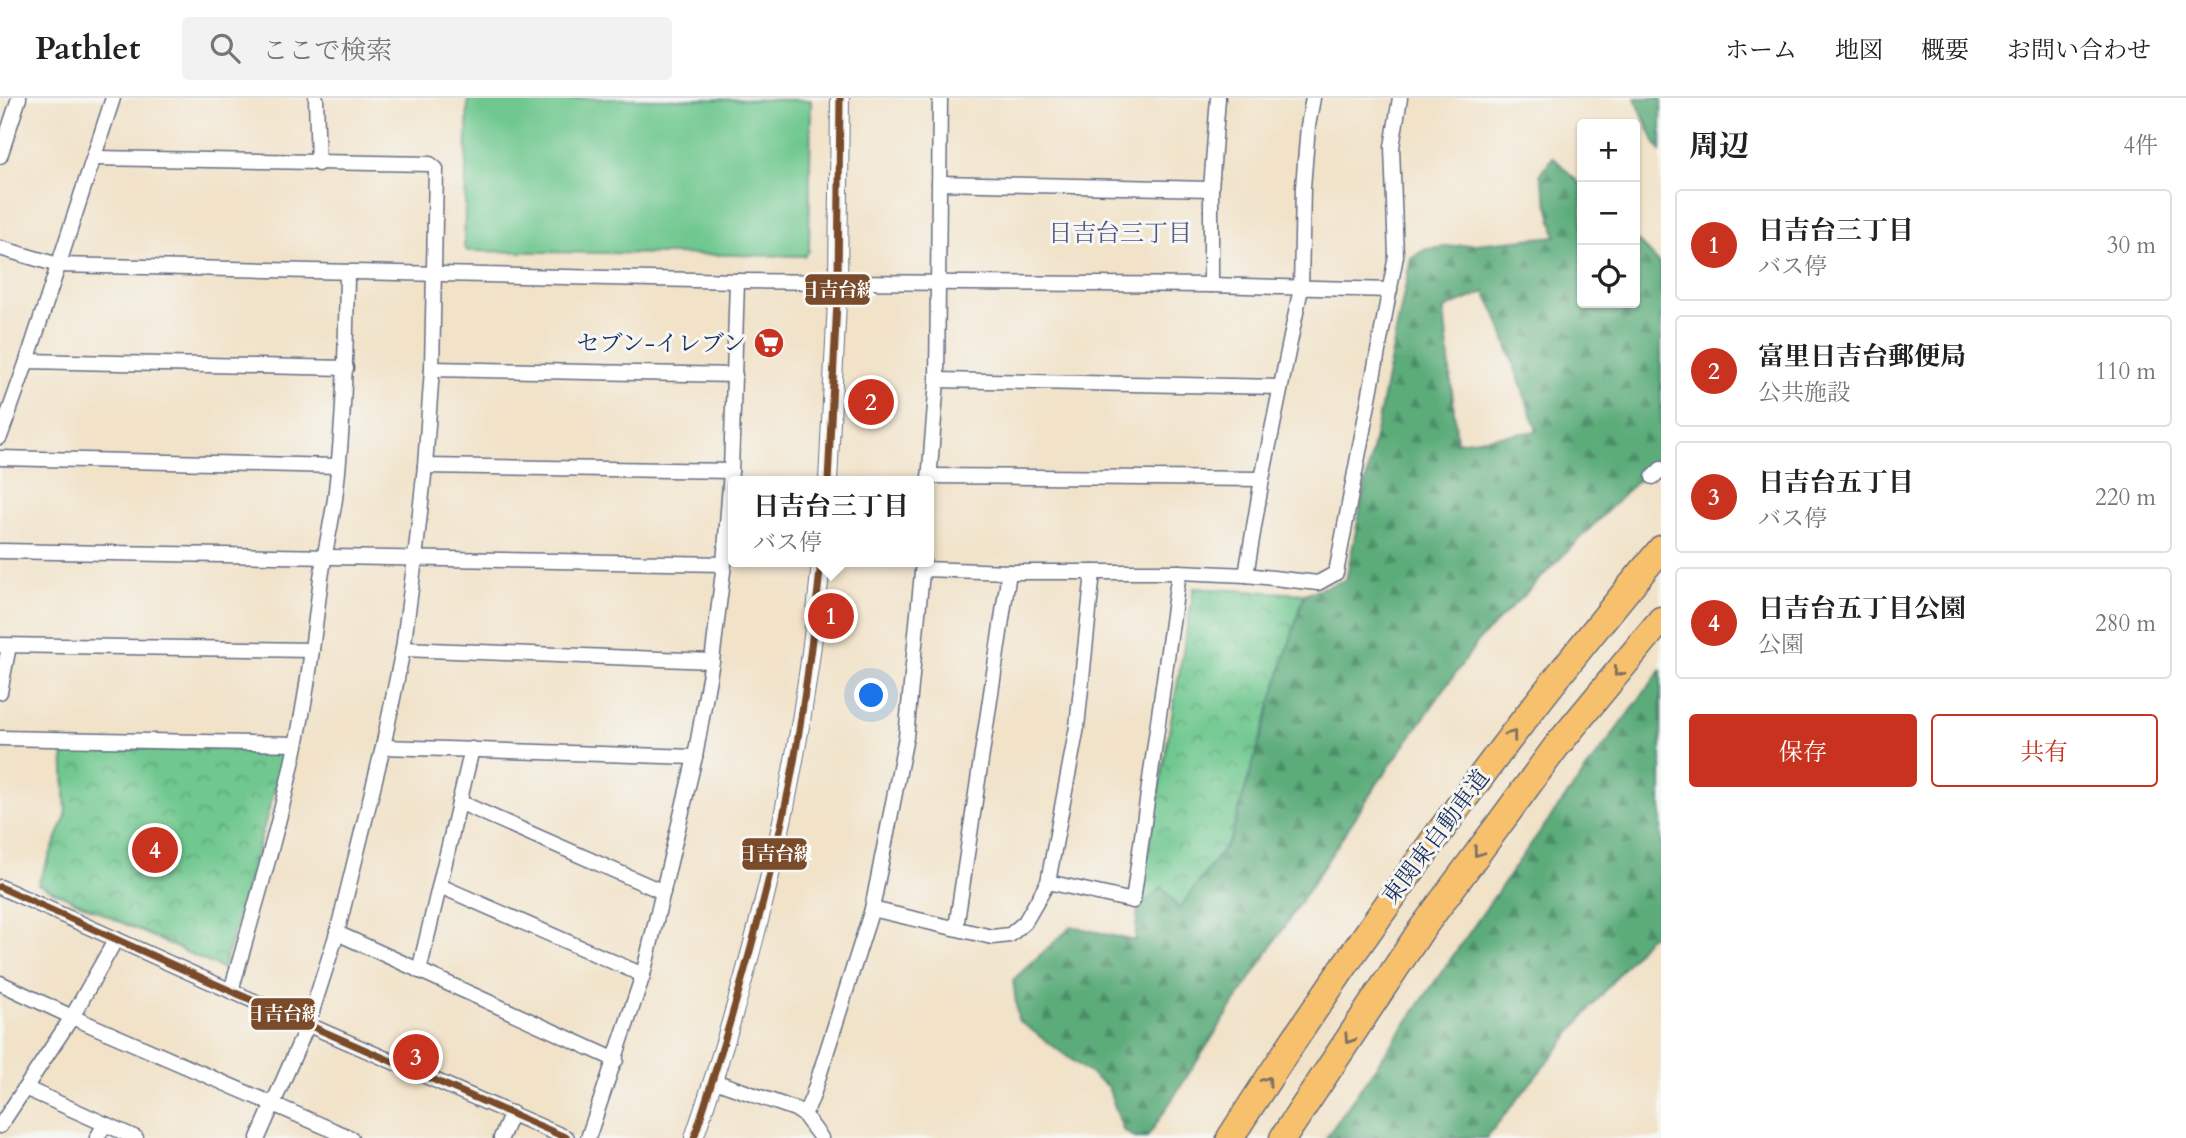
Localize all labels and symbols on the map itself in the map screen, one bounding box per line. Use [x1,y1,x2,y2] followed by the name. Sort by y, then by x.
[1048,217,1192,250] district label: 日吉台三丁目
[804,273,871,306] line badge: 日吉台線
[800,277,876,303] text: 日吉台線
[752,326,786,360] supermarket icon: セブン-イレブン
[577,328,746,359] place label: セブン-イレブン
[848,376,894,428] pin: 2
[808,590,854,642] pin: 1
[1613,665,1626,677] one-way arrow
[854,678,888,712] your location
[1504,730,1516,743] one-way arrow
[1375,763,1497,911] street label: 東関東自動車道
[132,824,178,876] pin: 4
[741,837,808,871] line badge: 日吉台線
[737,841,813,867] text: 日吉台線
[1474,844,1487,857] one-way arrow
[250,997,316,1031] line badge: 日吉台線
[245,1001,321,1027] text: 日吉台線
[393,1031,439,1083] pin: 3
[1345,1031,1357,1044] one-way arrow
[1259,1076,1272,1089] one-way arrow

